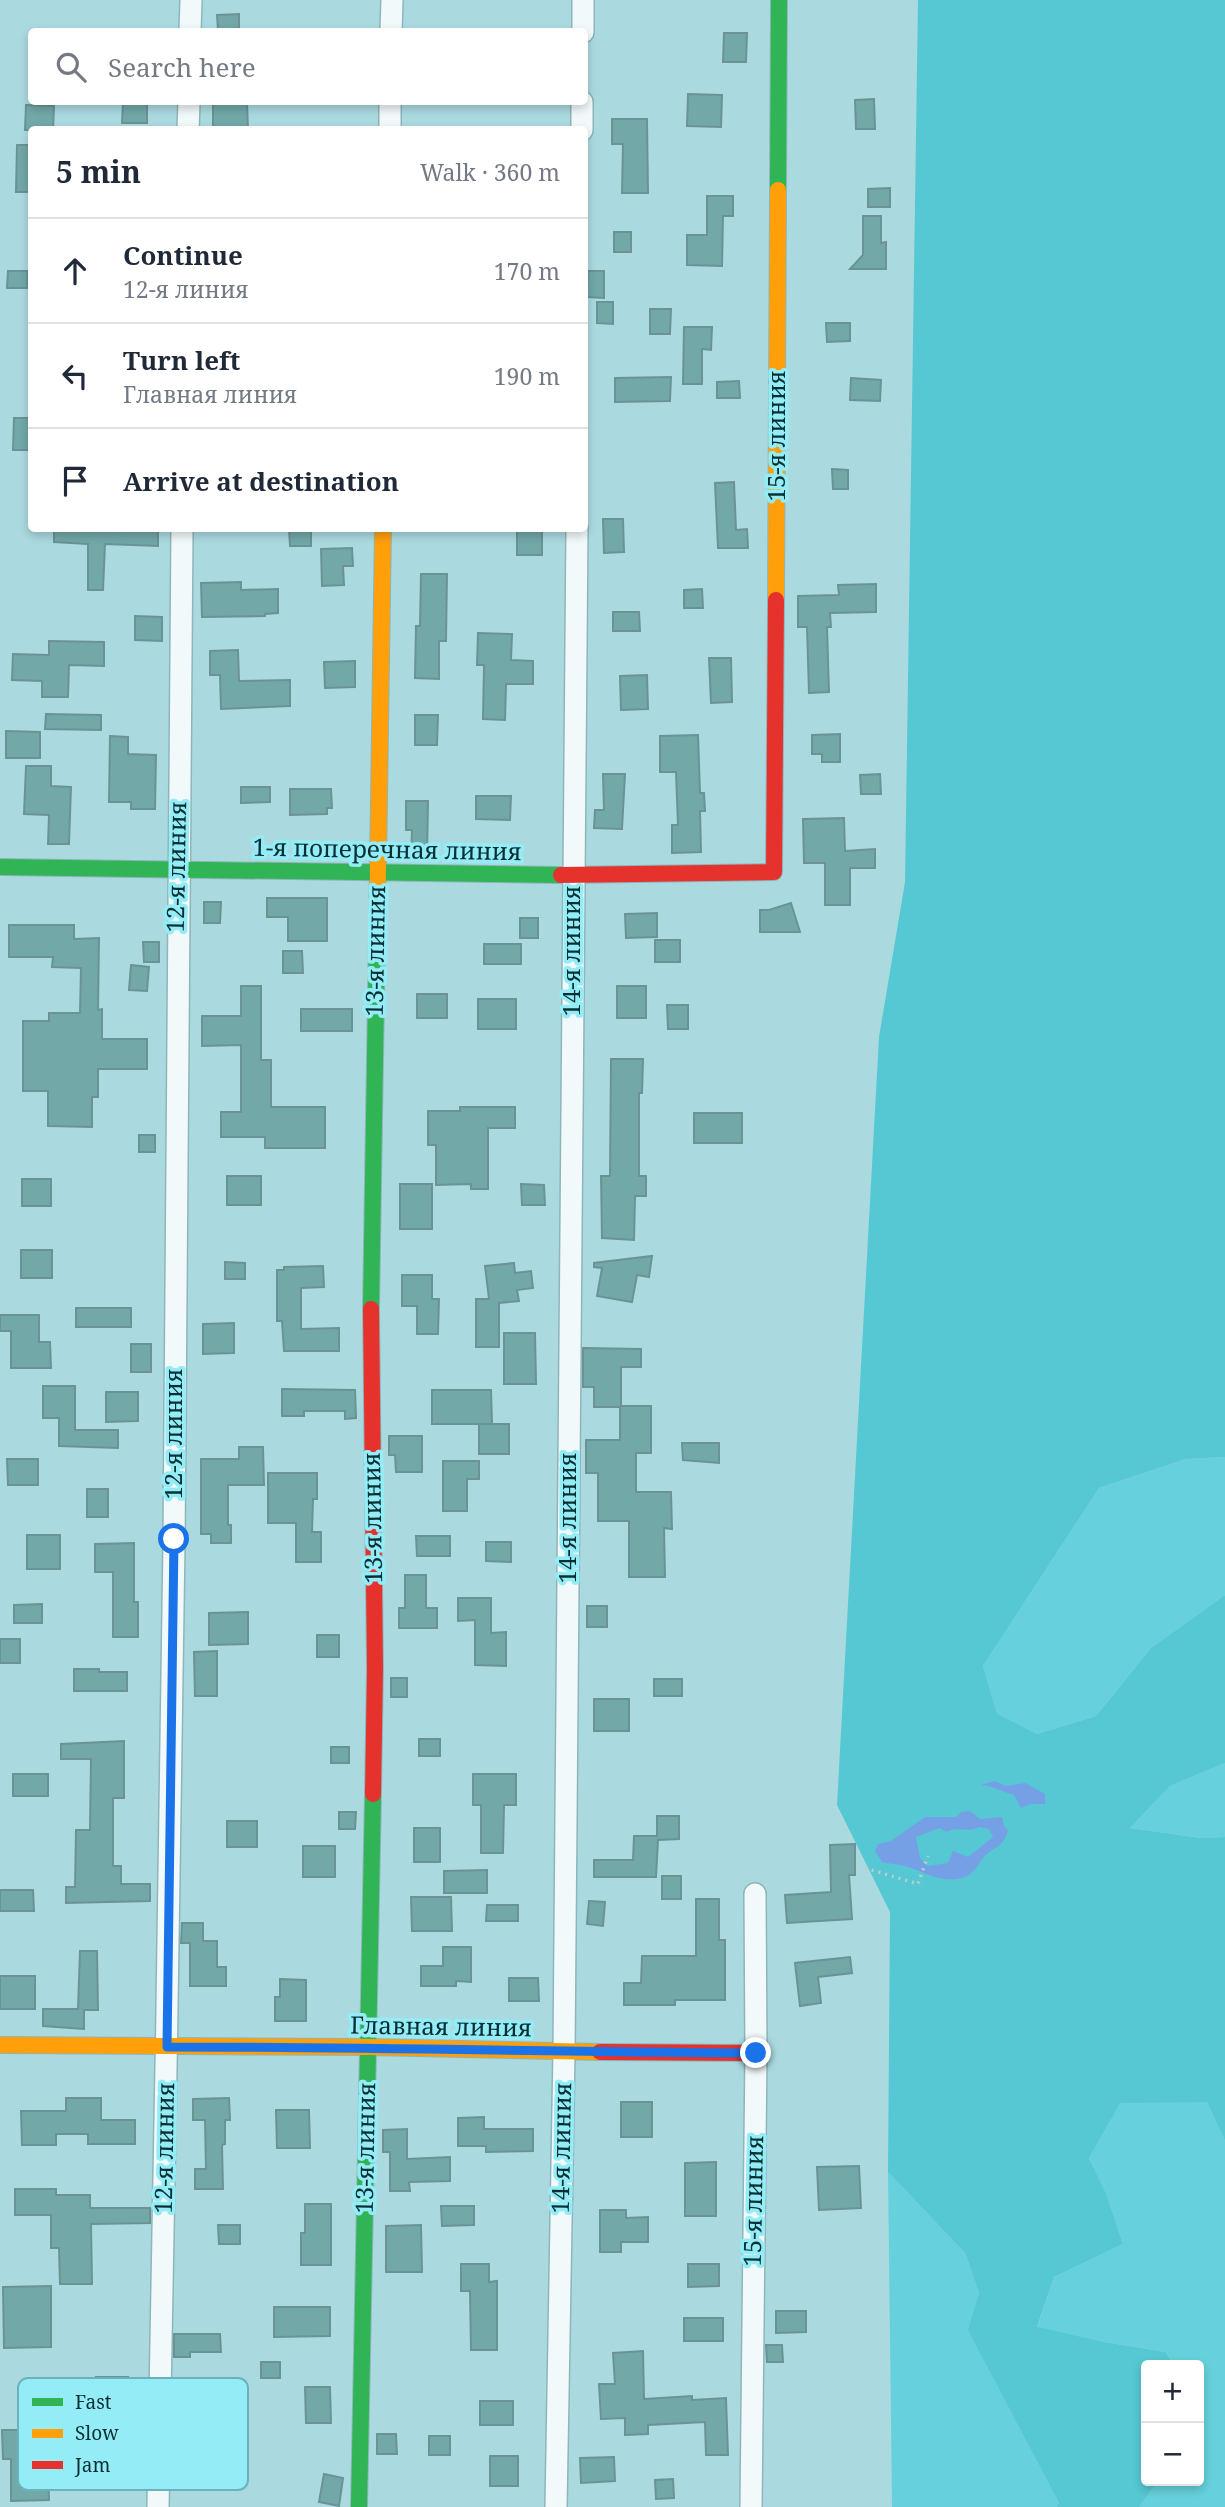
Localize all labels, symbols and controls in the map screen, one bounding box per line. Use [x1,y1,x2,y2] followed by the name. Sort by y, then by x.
[28,28,588,105] search box
[52,48,90,86] icon: search
[108,49,256,85] text: Search here
[56,151,141,192] text: 5 min
[420,156,560,188] text: Walk · 360 m
[123,237,243,273] text: Continue
[56,252,94,290] icon: ahead
[494,255,560,287] text: 170 m
[123,273,249,305] text: 12-я линия
[123,342,240,378] text: Turn left
[56,357,94,395] icon: left
[494,360,560,392] text: 190 m
[759,370,792,502] street label: 15-я линия
[123,378,297,410] text: Главная линия
[56,462,94,500] icon: arrive
[123,463,399,499] text: Arrive at destination
[158,801,193,933] street label: 12-я линия
[252,830,522,867] street label: 1-я поперечная линия
[357,885,392,1017] street label: 13-я линия
[554,885,587,1017] street label: 14-я линия
[156,1368,189,1500] street label: 12-я линия
[354,1452,389,1584] street label: 13-я линия
[550,1452,583,1584] street label: 14-я линия
[158,1523,189,1554] route start
[350,2007,532,2044] street label: Главная линия
[740,2037,771,2068] route end
[146,2082,181,2214] street label: 12-я линия
[347,2082,382,2214] street label: 13-я линия
[543,2082,578,2214] street label: 14-я линия
[735,2135,770,2267] street label: 15-я линия
[1141,2360,1204,2486] map controls
[1141,2360,1204,2423] button: +
[18,2378,248,2490] legend
[75,2389,112,2415] text: Fast
[75,2420,119,2446] text: Slow
[1141,2423,1204,2486] button: −
[74,2452,110,2478] text: Jam

